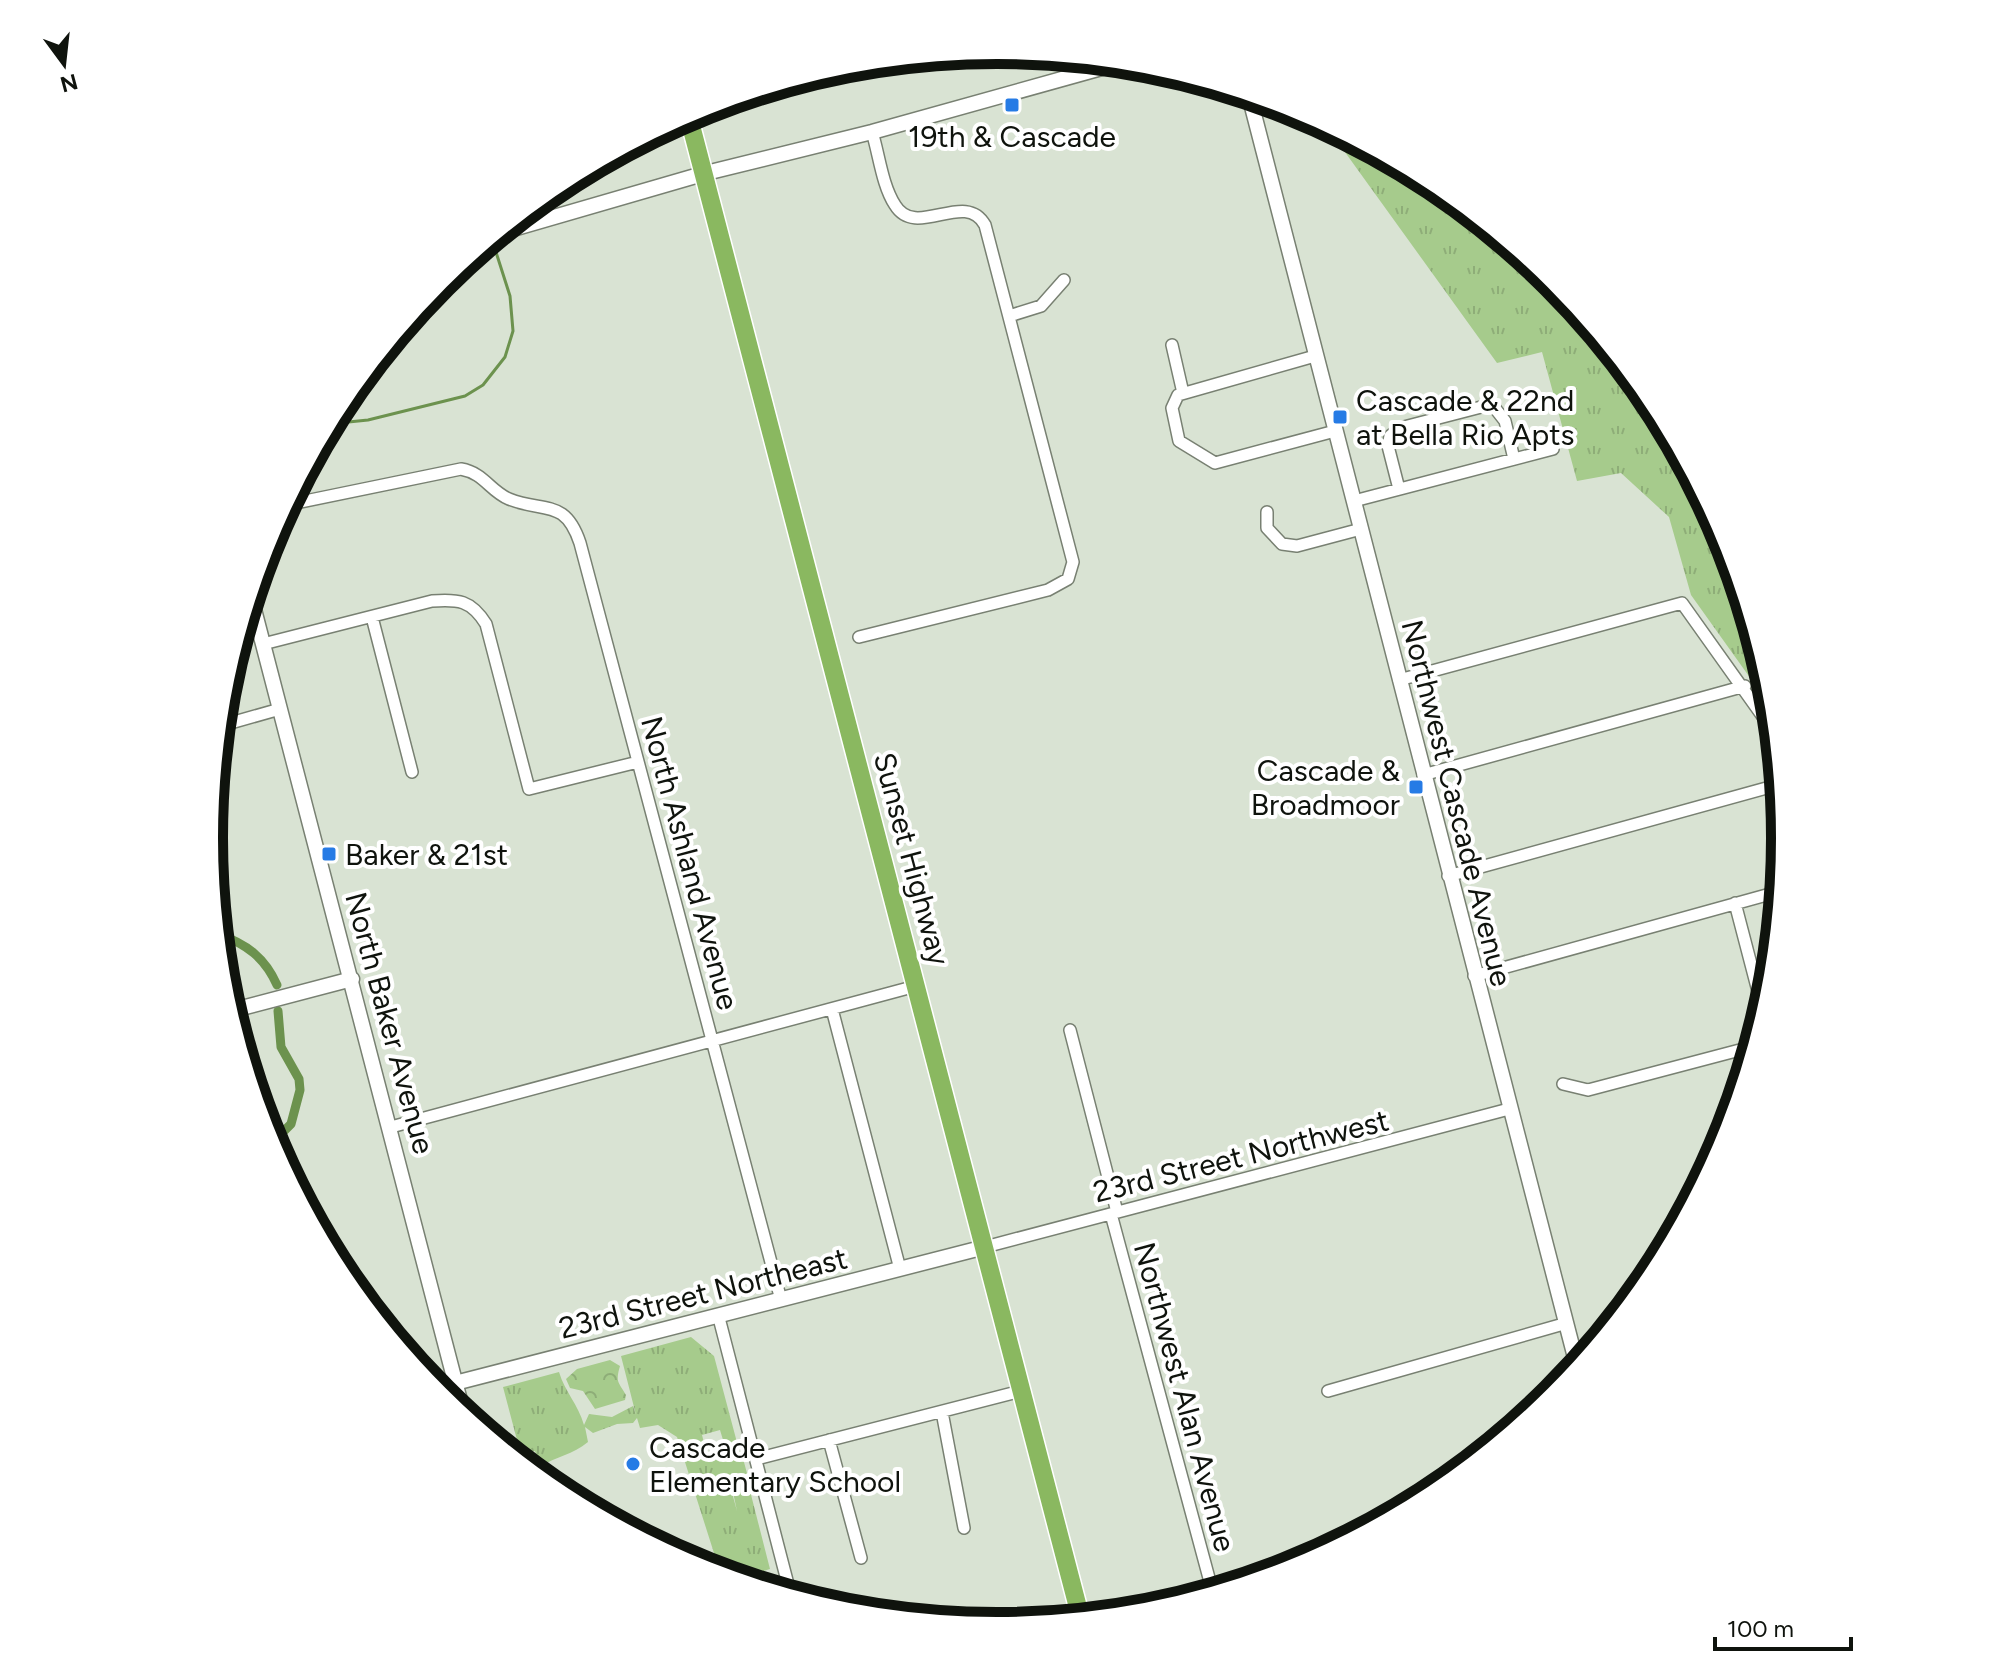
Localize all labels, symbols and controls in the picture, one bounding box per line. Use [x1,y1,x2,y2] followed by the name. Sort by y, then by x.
[24,24,104,104] north arrow
[57,68,81,98] text: N
[1003,96,1021,114] marker: 19th & Cascade
[908,118,1116,155] place label: 19th & Cascade
[1356,382,1575,453] place label: Cascade & 22nd at Bella Rio Apts
[1331,408,1349,426] marker: Cascade & 22nd at Bella Rio Apts
[1394,616,1520,990] street label: Northwest Cascade Avenue
[633,712,747,1014] street label: North Ashland Avenue
[866,749,958,970] street label: Sunset Highway
[1251,752,1401,823] place label: Cascade & Broadmoor
[1407,778,1425,796] marker: Cascade & Broadmoor
[345,836,508,873] place label: Baker & 21st
[320,845,338,863] marker: Baker & 21st
[337,888,443,1158] street label: North Baker Avenue
[1089,1101,1393,1211] street label: 23rd Street Northwest
[1126,1238,1244,1556] street label: Northwest Alan Avenue
[555,1239,851,1347] street label: 23rd Street Northeast
[649,1429,901,1500] place label: Cascade Elementary School
[624,1455,642,1473] marker: Cascade Elementary School
[1715,1601,1851,1651] scale bar
[1727,1614,1794,1643] text: 100 m

